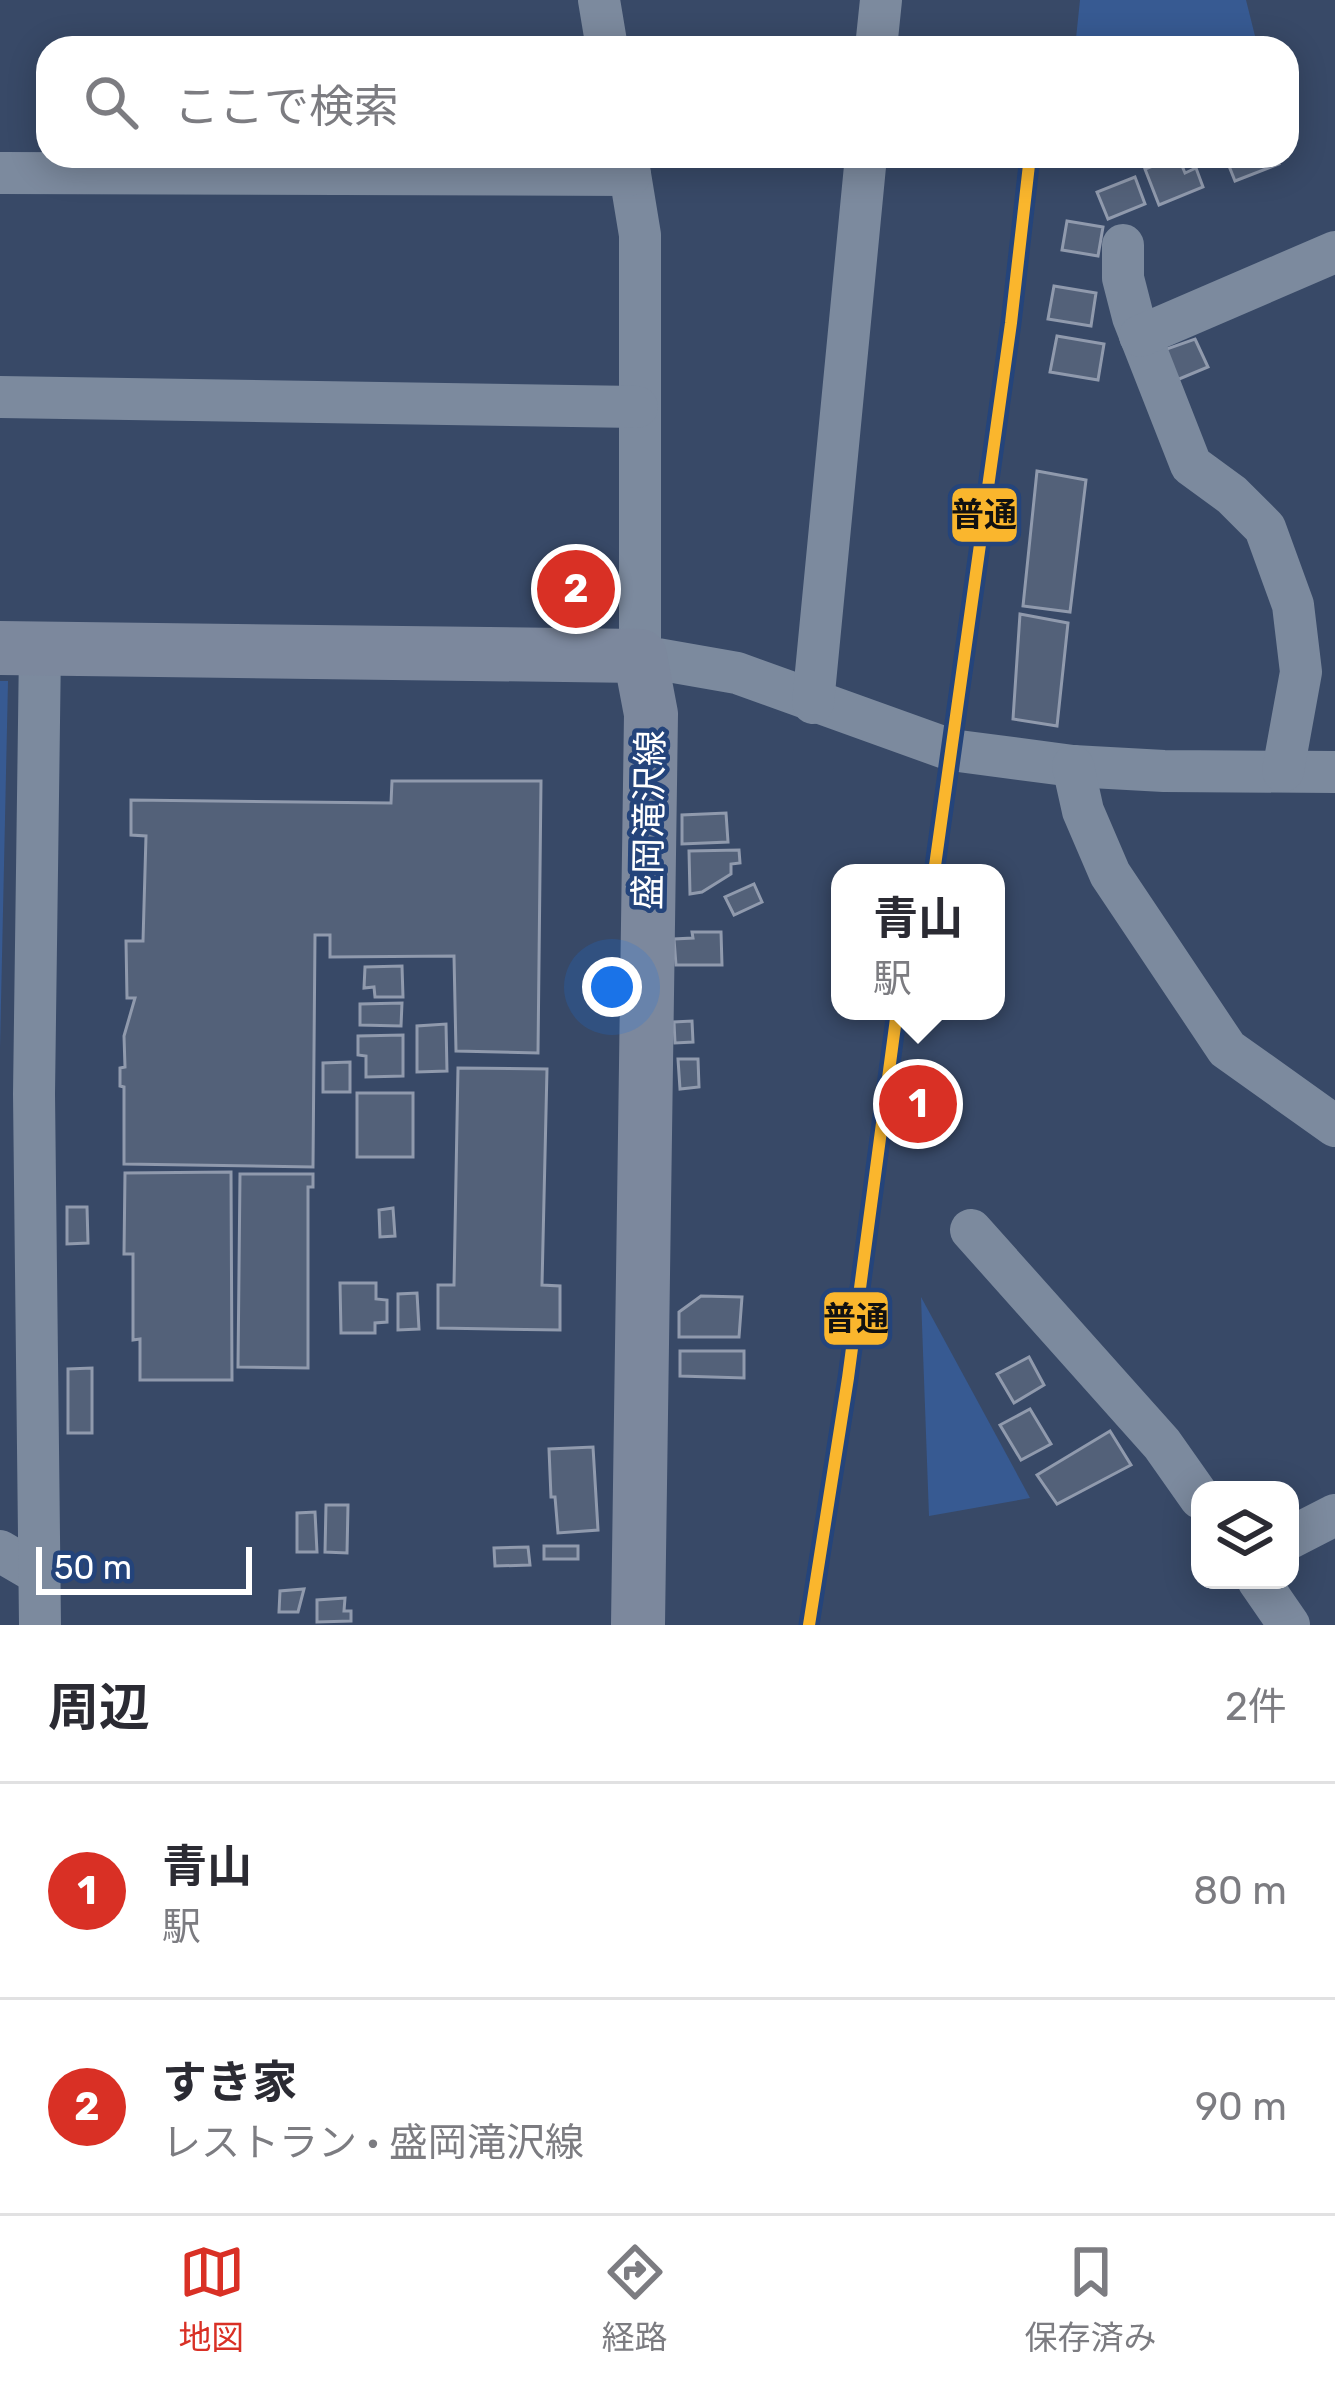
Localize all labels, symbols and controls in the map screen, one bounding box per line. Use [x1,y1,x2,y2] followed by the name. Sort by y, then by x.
[36,36,1299,168] search box
[78,69,144,135] icon: search
[174,80,399,133] text: ここで検索
[950,486,1019,544] line badge: 普通
[951,495,1017,534] text: 普通
[537,544,615,634] pin: 2
[626,730,672,910] street label: 盛岡滝沢線
[831,864,1005,1020] popup
[873,892,963,945] text: 青山
[873,956,912,1002] text: 駅
[582,957,642,1017] your location
[879,1059,957,1149] pin: 1
[822,1290,890,1347] line badge: 普通
[823,1299,889,1338] text: 普通
[1191,1481,1299,1589] map controls
[1191,1481,1299,1589] button: layers
[36,1541,252,1594] scale bar
[54,1548,132,1587] text: 50 m
[48,1677,150,1738] text: 周辺
[1225,1684,1287,1730] text: 2件
[162,1840,252,1893] text: 青山
[77,1868,97,1914] text: 1
[1193,1868,1287,1914] text: 80 m
[162,1904,201,1950] text: 駅
[162,2056,297,2109] text: すき家
[74,2084,100,2130] text: 2
[1195,2084,1287,2130] text: 90 m
[162,2120,584,2166] text: レストラン · 盛岡滝沢線
[179,2239,245,2359] tab: 地図
[602,2239,668,2359] tab: 経路
[1025,2239,1157,2359] tab: 保存済み

